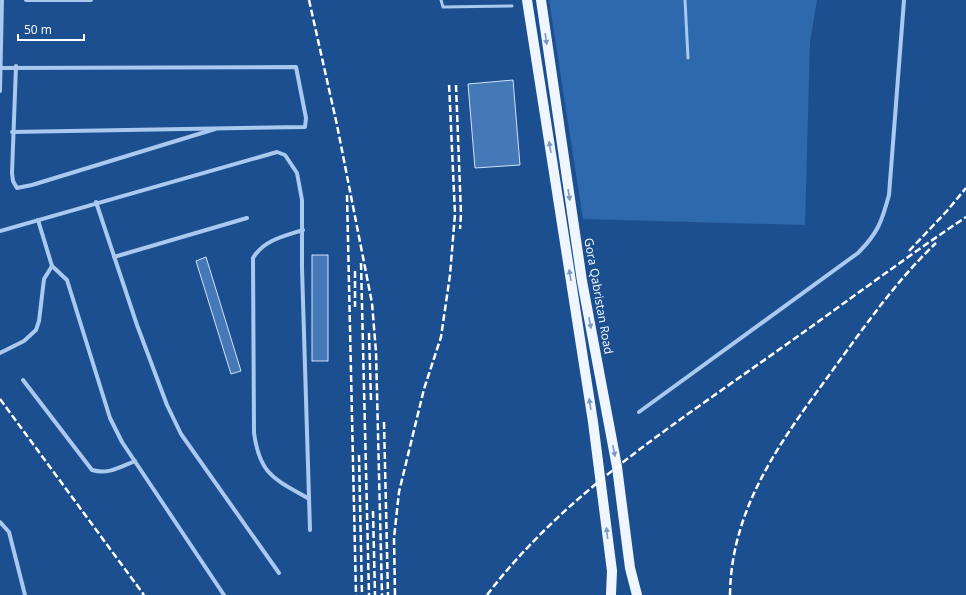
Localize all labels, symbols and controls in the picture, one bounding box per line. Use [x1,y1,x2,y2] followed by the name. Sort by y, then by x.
[18,16,84,42] scale bar
[24,21,52,38] text: 50 m
[543,33,549,45] one-way arrow
[547,141,553,153] one-way arrow
[566,189,572,201] one-way arrow
[580,237,618,355] street label: Gora Qabristan Road
[567,269,573,281] one-way arrow
[587,317,593,329] one-way arrow
[587,398,593,410] one-way arrow
[612,445,618,457] one-way arrow
[604,527,610,539] one-way arrow

